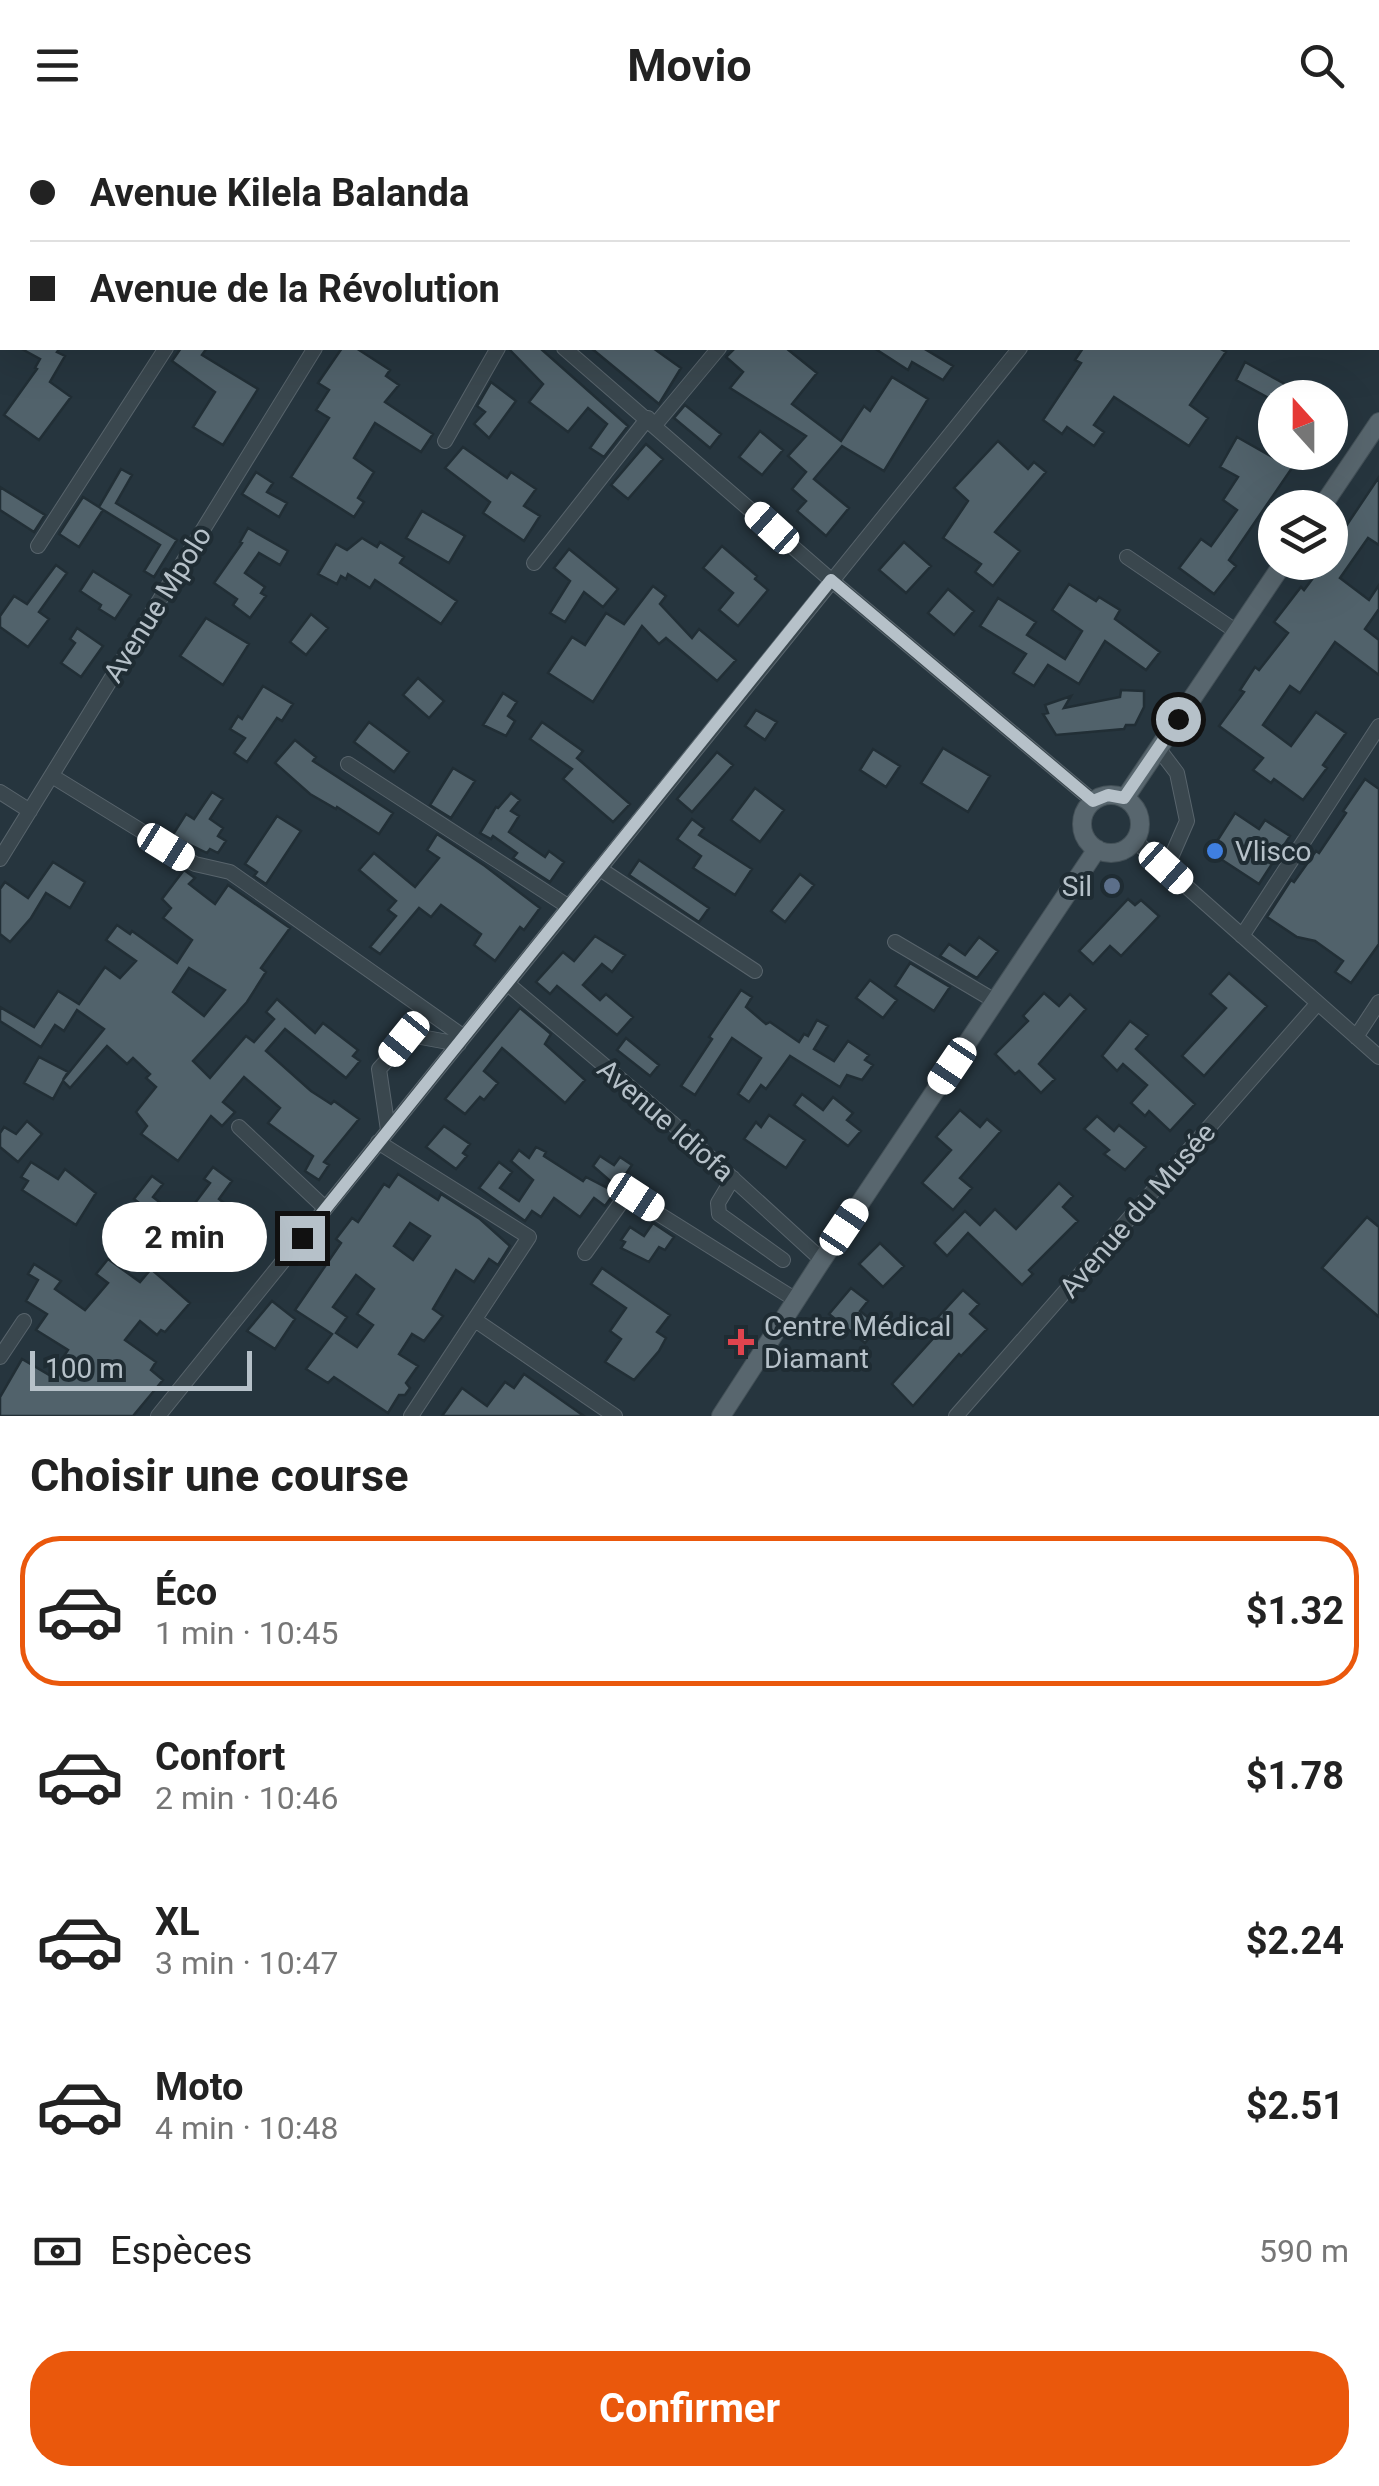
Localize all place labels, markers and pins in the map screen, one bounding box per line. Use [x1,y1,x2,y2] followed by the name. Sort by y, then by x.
[1235,835,1312,868] place label: Vlisco
[1204,840,1226,862] marker: Vlisco
[1062,870,1092,903] place label: Sil
[1101,875,1123,897] marker: Sil
[764,1310,951,1375] place label: Centre Médical Diamant
[728,1329,754,1355] marker: Centre Médical Diamant

